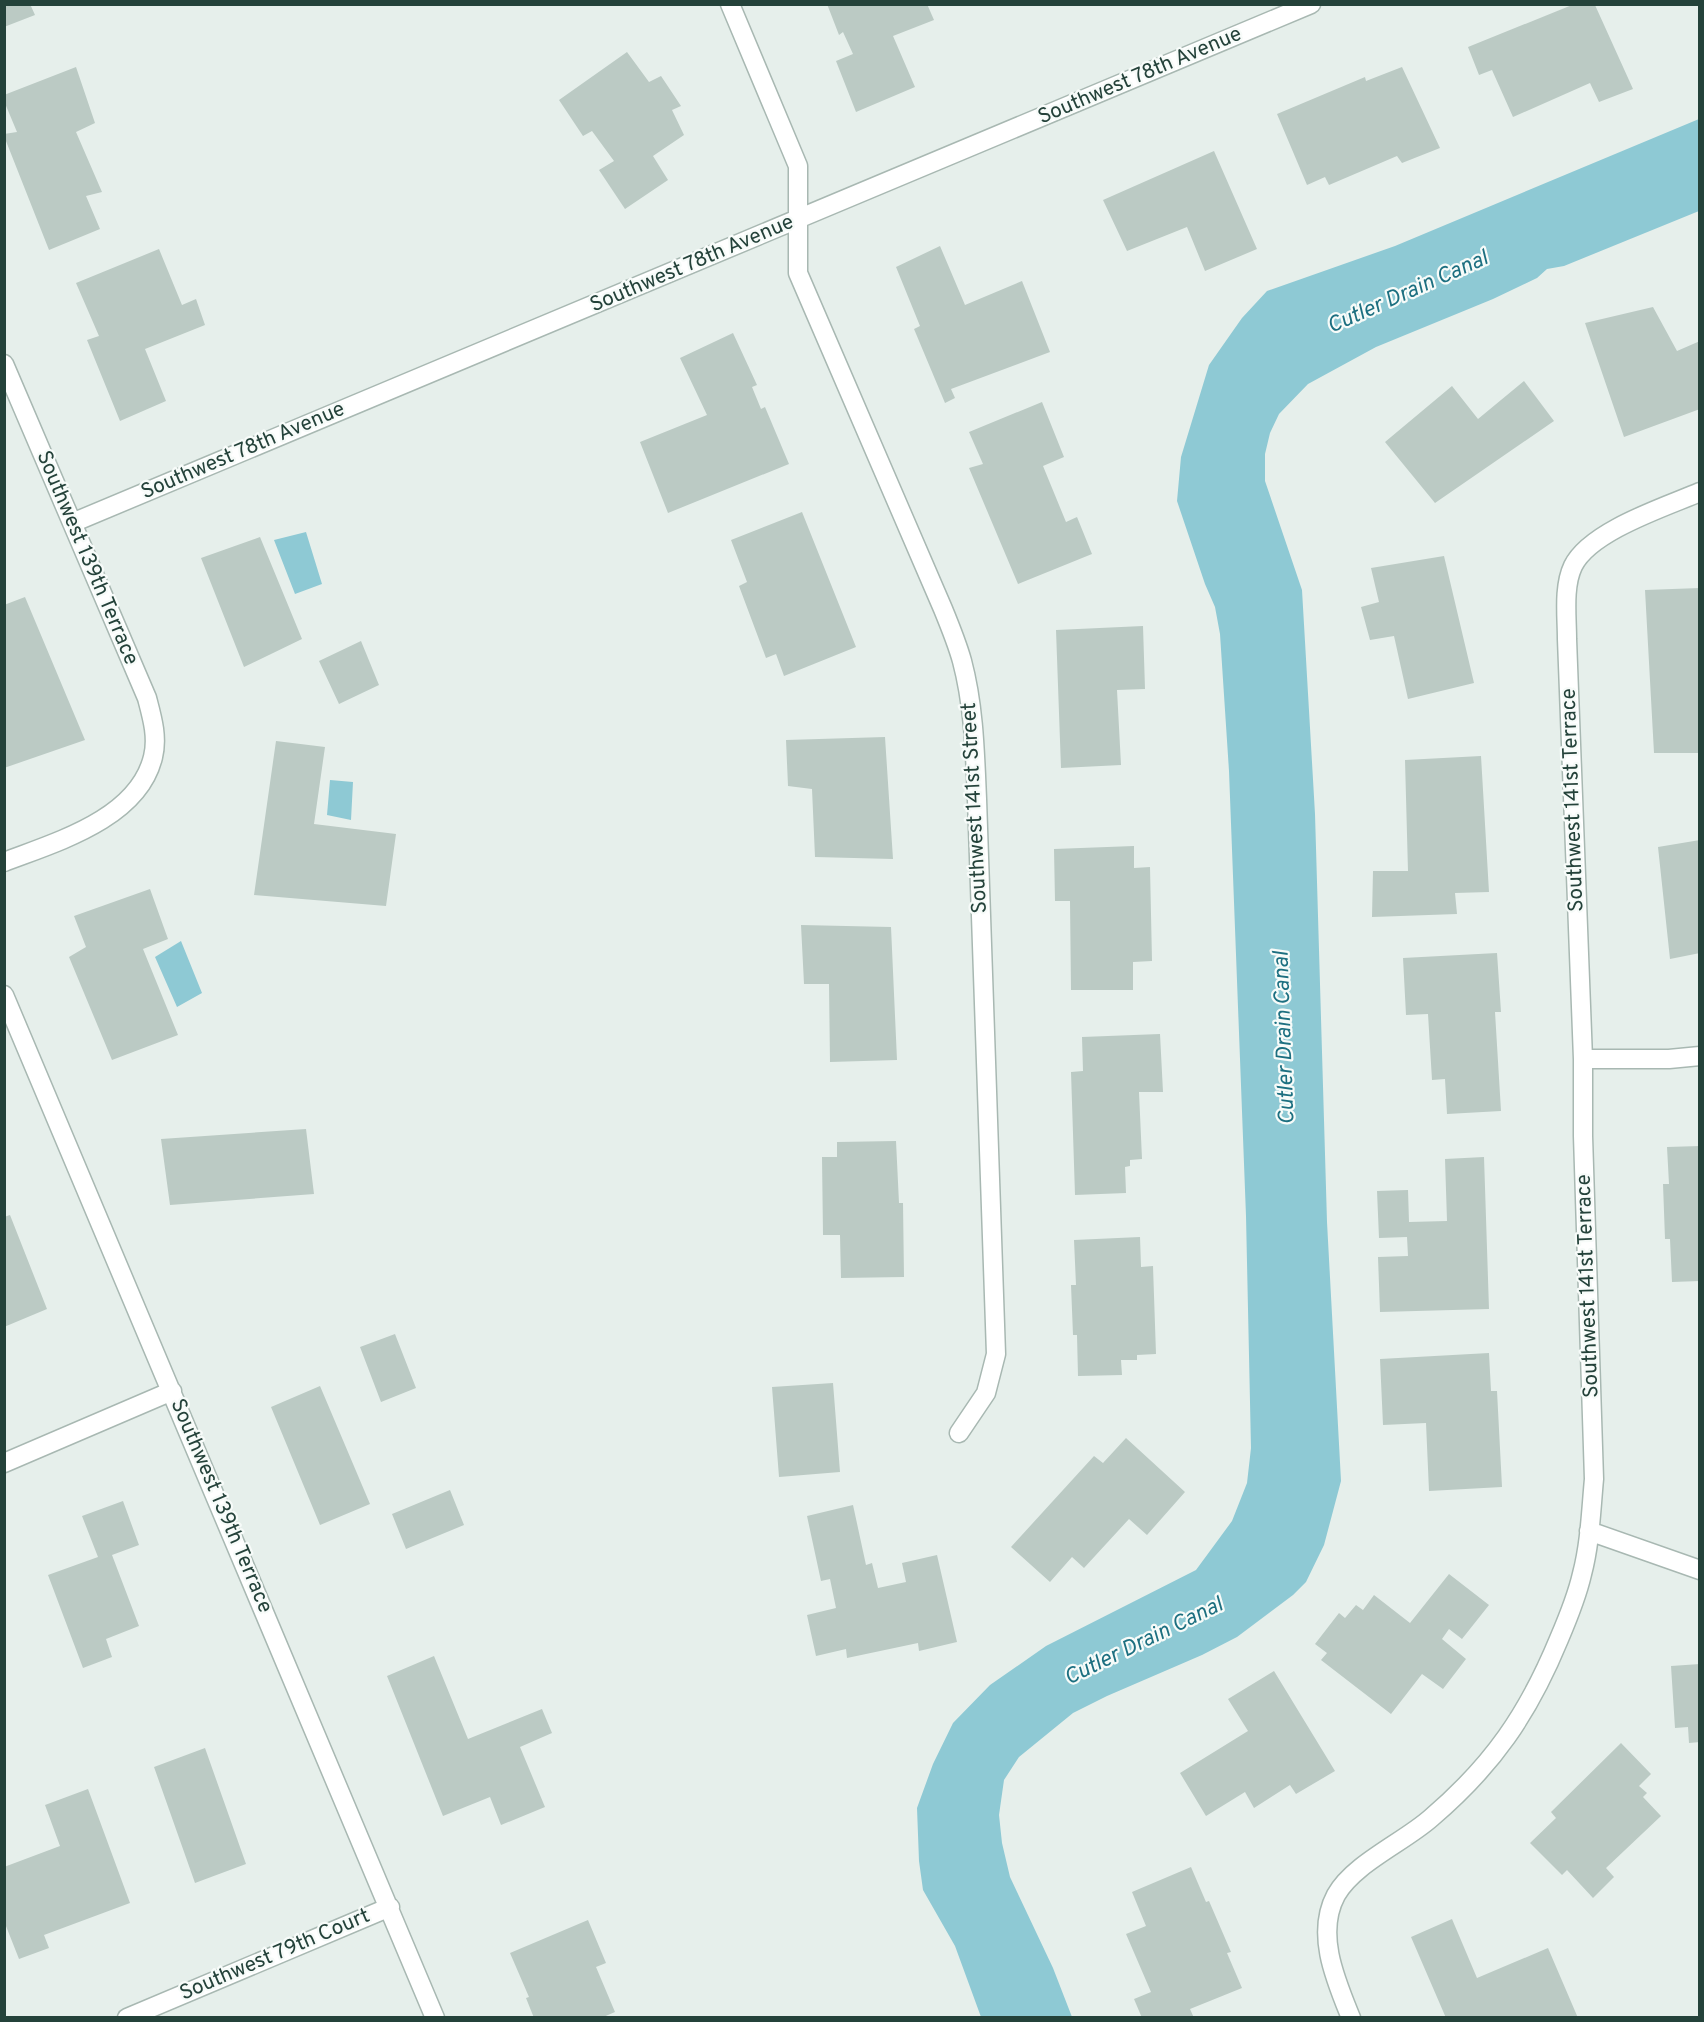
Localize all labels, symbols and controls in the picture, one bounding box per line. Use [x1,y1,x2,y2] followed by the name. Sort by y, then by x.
[1034,21,1246,131] street label: Southwest 78th Avenue
[586,209,798,319] street label: Southwest 78th Avenue
[1323,245,1494,341] water label: Cutler Drain Canal
[137,396,349,506] street label: Southwest 78th Avenue
[30,447,144,669] street label: Southwest 139th Terrace
[1556,688,1590,912] street label: Southwest 141st Terrace
[956,702,994,914] street label: Southwest 141st Street
[1268,949,1302,1125] water label: Cutler Drain Canal
[1571,1174,1605,1398] street label: Southwest 141st Terrace
[164,1395,278,1617] street label: Southwest 139th Terrace
[1060,1591,1229,1692] water label: Cutler Drain Canal
[176,1903,374,2007] street label: Southwest 79th Court

